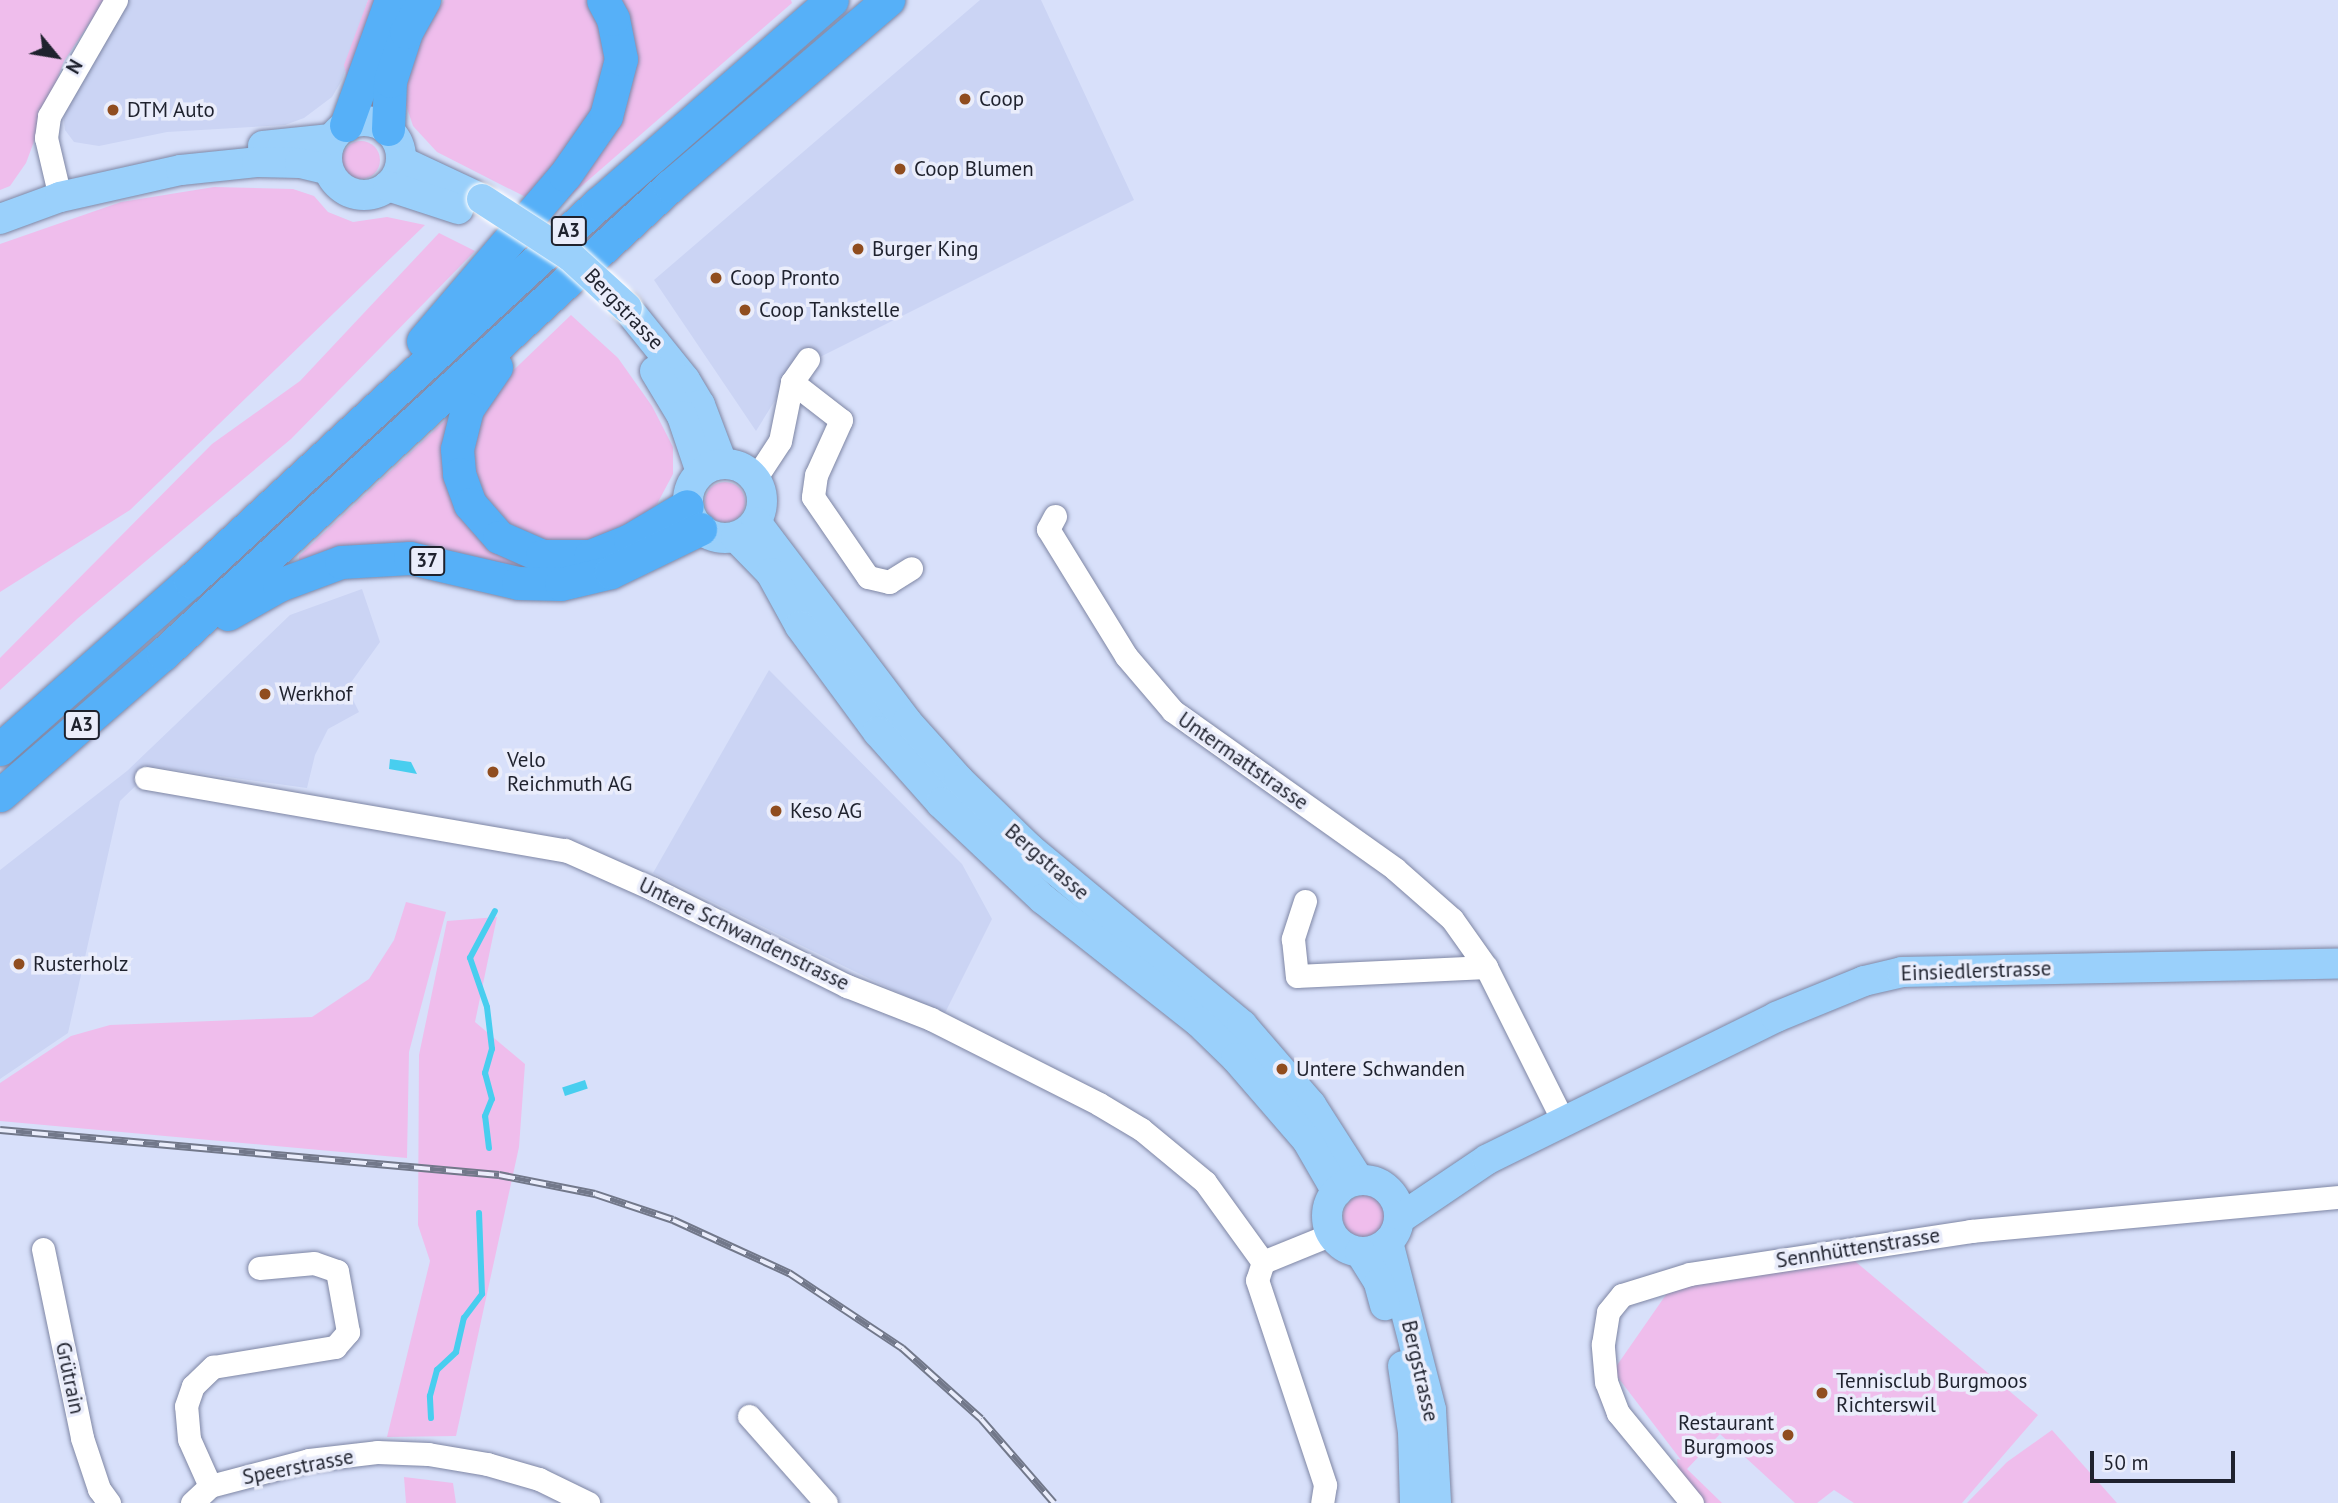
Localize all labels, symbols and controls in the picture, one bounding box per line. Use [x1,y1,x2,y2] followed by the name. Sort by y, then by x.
[21,21,91,91] north arrow
[61,55,88,78] text: N
[979,86,1024,112] place label: Coop
[957,91,973,107] marker: Coop
[127,97,215,123] place label: DTM Auto
[105,102,121,118] marker: DTM Auto
[914,156,1034,182] place label: Coop Blumen
[892,161,908,177] marker: Coop Blumen
[550,216,588,246] road number: A3
[872,236,979,262] place label: Burger King
[850,241,866,257] marker: Burger King
[579,263,669,355] street label: Bergstrasse
[730,265,840,291] place label: Coop Pronto
[708,270,724,286] marker: Coop Pronto
[759,297,900,323] place label: Coop Tankstelle
[737,302,753,318] marker: Coop Tankstelle
[408,546,446,576] road number: 37
[279,681,353,707] place label: Werkhof
[257,686,273,702] marker: Werkhof
[1173,707,1313,815] street label: Untermattstrasse
[63,710,101,740] road number: A3
[507,747,633,797] place label: Velo Reichmuth AG
[485,764,501,780] marker: Velo Reichmuth AG
[790,798,863,824] place label: Keso AG
[768,803,784,819] marker: Keso AG
[1000,819,1094,905] street label: Bergstrasse
[635,872,853,996] street label: Untere Schwandenstrasse
[33,951,128,977] place label: Rusterholz
[11,956,27,972] marker: Rusterholz
[1900,956,2052,986] street label: Einsiedlerstrasse
[1296,1056,1465,1082] place label: Untere Schwanden
[1274,1061,1290,1077] marker: Untere Schwanden
[1774,1223,1942,1273] street label: Sennhüttenstrasse
[1396,1318,1444,1424] street label: Bergstrasse
[50,1340,90,1416] street label: Grütrain
[1836,1368,2027,1418] place label: Tennisclub Burgmoos Richterswil
[1814,1385,1830,1401] marker: Tennisclub Burgmoos Richterswil
[1678,1410,1774,1460] place label: Restaurant Burgmoos
[1780,1427,1796,1443] marker: Restaurant Burgmoos
[2093,1436,2238,1480] scale bar
[240,1444,356,1490] street label: Speerstrasse
[2103,1449,2149,1476] text: 50 m

